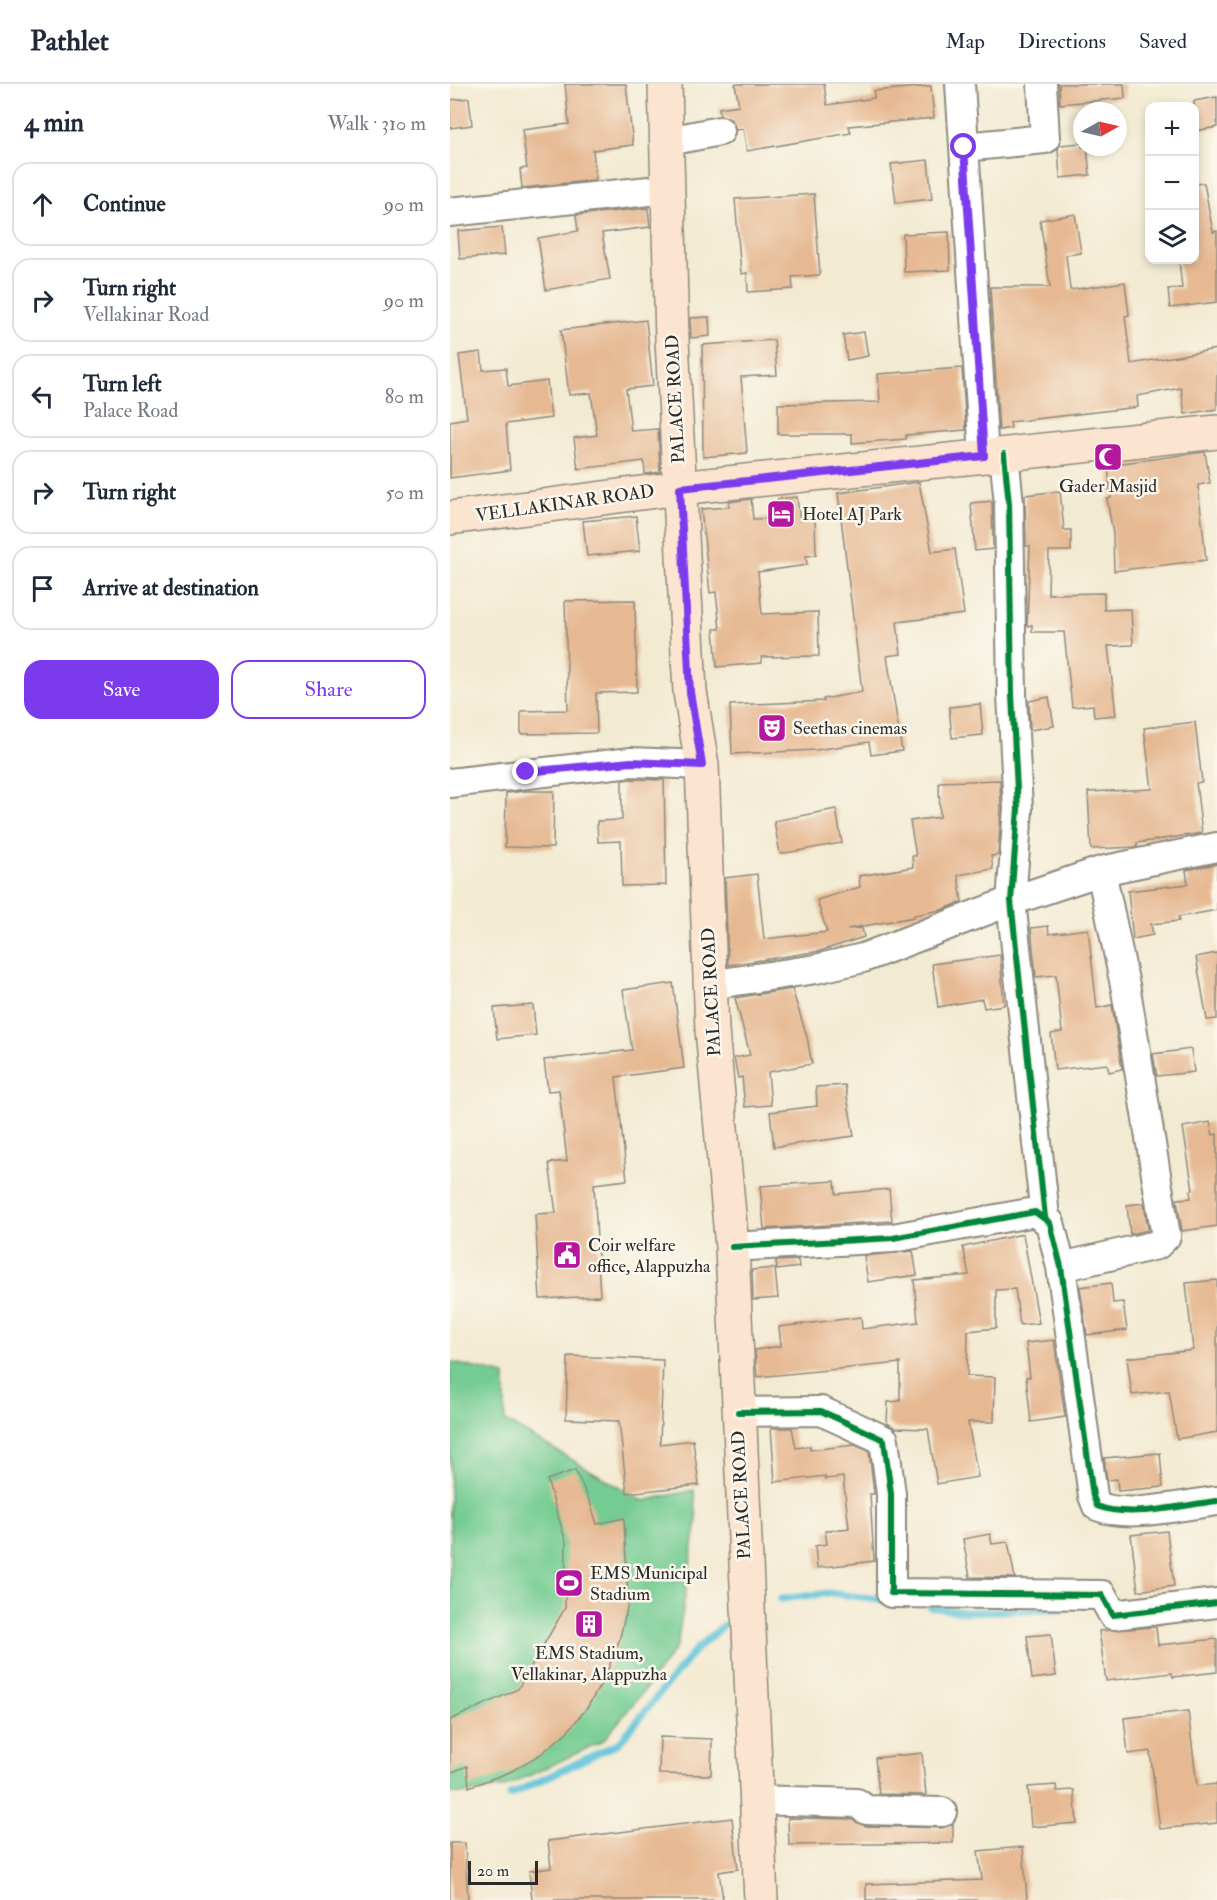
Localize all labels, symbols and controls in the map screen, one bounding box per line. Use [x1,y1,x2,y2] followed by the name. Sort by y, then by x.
[30,24,109,59] text: Pathlet
[945,28,985,55] text: Map
[1018,28,1106,55] text: Directions
[1139,28,1187,55] text: Saved
[1073,102,1127,156] north arrow
[1145,102,1199,264] map controls
[1145,102,1199,156] button: +
[24,107,84,139] text: 4 min
[327,111,426,136] text: Walk · 310 m
[950,133,976,159] route start
[1145,156,1199,210] button: −
[26,188,59,221] icon: ahead
[83,190,166,218] text: Continue
[384,192,424,217] text: 90 m
[1145,210,1199,264] button: layers
[83,274,176,302] text: Turn right
[26,284,59,317] icon: right
[384,288,424,313] text: 90 m
[83,302,209,327] text: Vellakinar Road
[661,334,690,464] street label: PALACE ROAD
[83,370,162,398] text: Turn left
[26,380,59,413] icon: left
[385,384,424,409] text: 80 m
[83,398,178,423] text: Palace Road
[1092,441,1124,473] mosque icon: Gader Masjid
[1059,475,1157,498] place label: Gader Masjid
[26,476,59,509] icon: right
[83,478,176,506] text: Turn right
[385,480,424,505] text: 50 m
[474,480,656,527] street label: VELLAKINAR ROAD
[765,498,797,530] hotel icon: Hotel AJ Park
[802,503,902,526] place label: Hotel AJ Park
[26,572,59,605] icon: arrive
[83,574,259,602] text: Arrive at destination
[24,660,219,719] button: Save
[231,660,426,719] button: Share
[756,712,788,744] theatre icon: Seethas cinemas
[793,717,907,740] place label: Seethas cinemas
[512,758,538,784] route end
[697,927,726,1057] street label: PALACE ROAD
[588,1234,711,1278] place label: Coir welfare office, Alappuzha
[551,1239,583,1271] public building icon: Coir welfare office, Alappuzha
[727,1430,756,1560] street label: PALACE ROAD
[590,1562,708,1606] place label: EMS Municipal Stadium
[553,1567,585,1599] sports icon: EMS Municipal Stadium
[573,1608,605,1640] building icon: EMS Stadium, Vellakinar, Alappuzha
[511,1642,668,1686] place label: EMS Stadium, Vellakinar, Alappuzha
[468,1858,538,1886] scale bar
[477,1861,509,1881] text: 20 m

